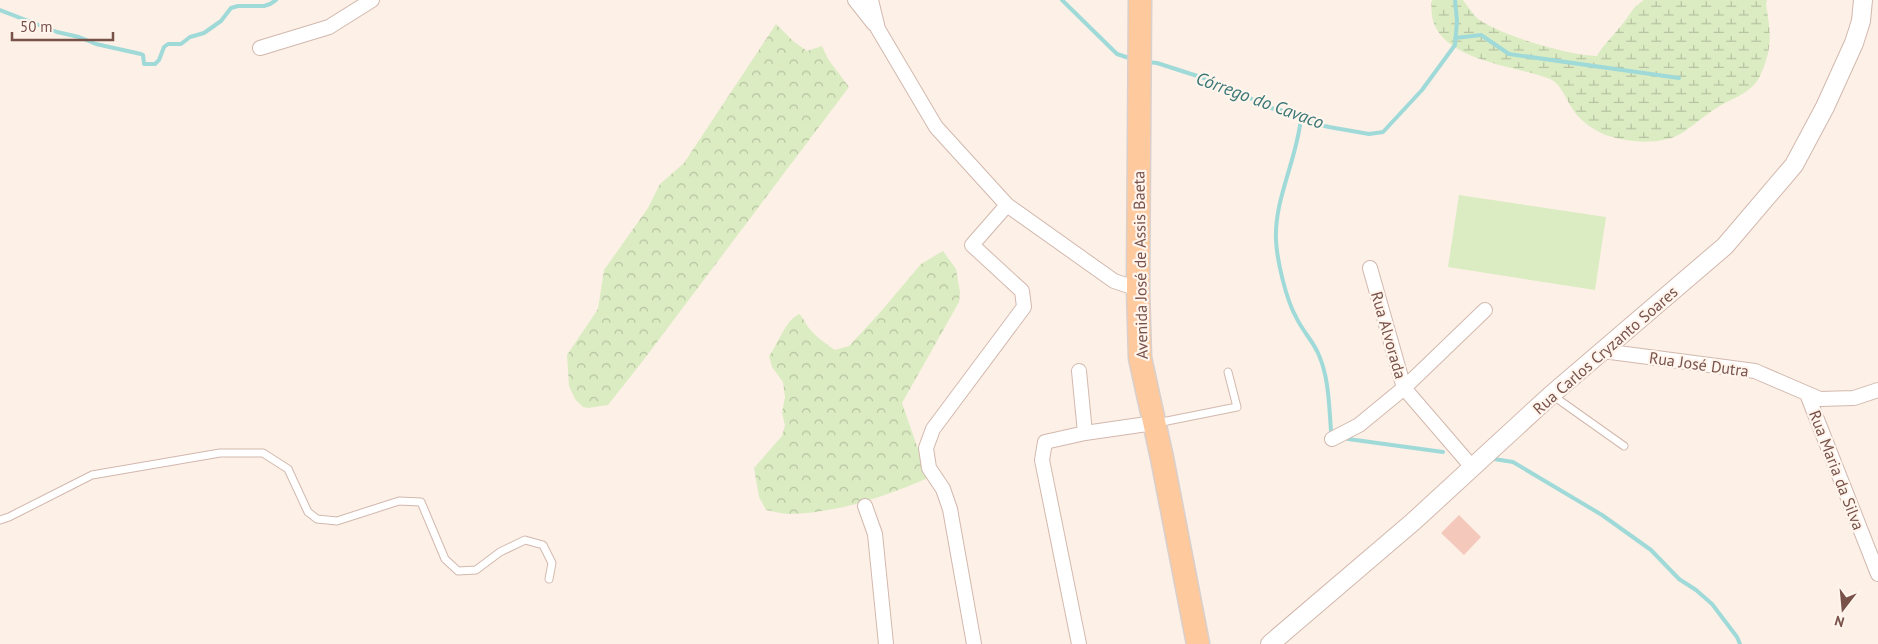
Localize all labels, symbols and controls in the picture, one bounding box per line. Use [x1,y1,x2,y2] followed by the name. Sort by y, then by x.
[12,10,114,42] scale bar
[20,17,53,36] text: 50 m
[1193,66,1327,134] water label: Córrego do Cavaco
[1128,171,1152,359] street label: Avenida José de Assis Baeta
[1528,281,1682,418] street label: Rua Carlos Cryzanto Soares
[1367,289,1411,381] street label: Rua Alvorada
[1648,347,1750,381] street label: Rua José Dutra
[1805,407,1869,533] street label: Rua Maria da Silva
[1818,584,1868,634] north arrow
[1833,612,1846,631] text: N

